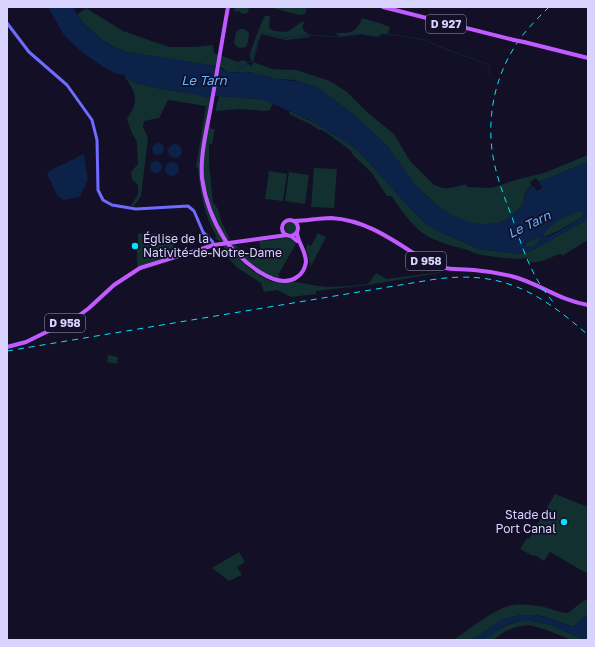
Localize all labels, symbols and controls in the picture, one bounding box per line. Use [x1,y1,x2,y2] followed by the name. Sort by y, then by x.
[426,15,466,33] road number: D 927
[181,72,228,88] water label: Le Tarn
[505,206,554,241] water label: Le Tarn
[143,231,282,260] place label: Église de la Nativité-de-Notre-Dame
[130,241,140,251] marker: Église de la Nativité-de-Notre-Dame
[406,252,446,270] road number: D 958
[45,314,85,332] road number: D 958
[495,507,556,536] place label: Stade du Port Canal
[559,517,569,527] marker: Stade du Port Canal

